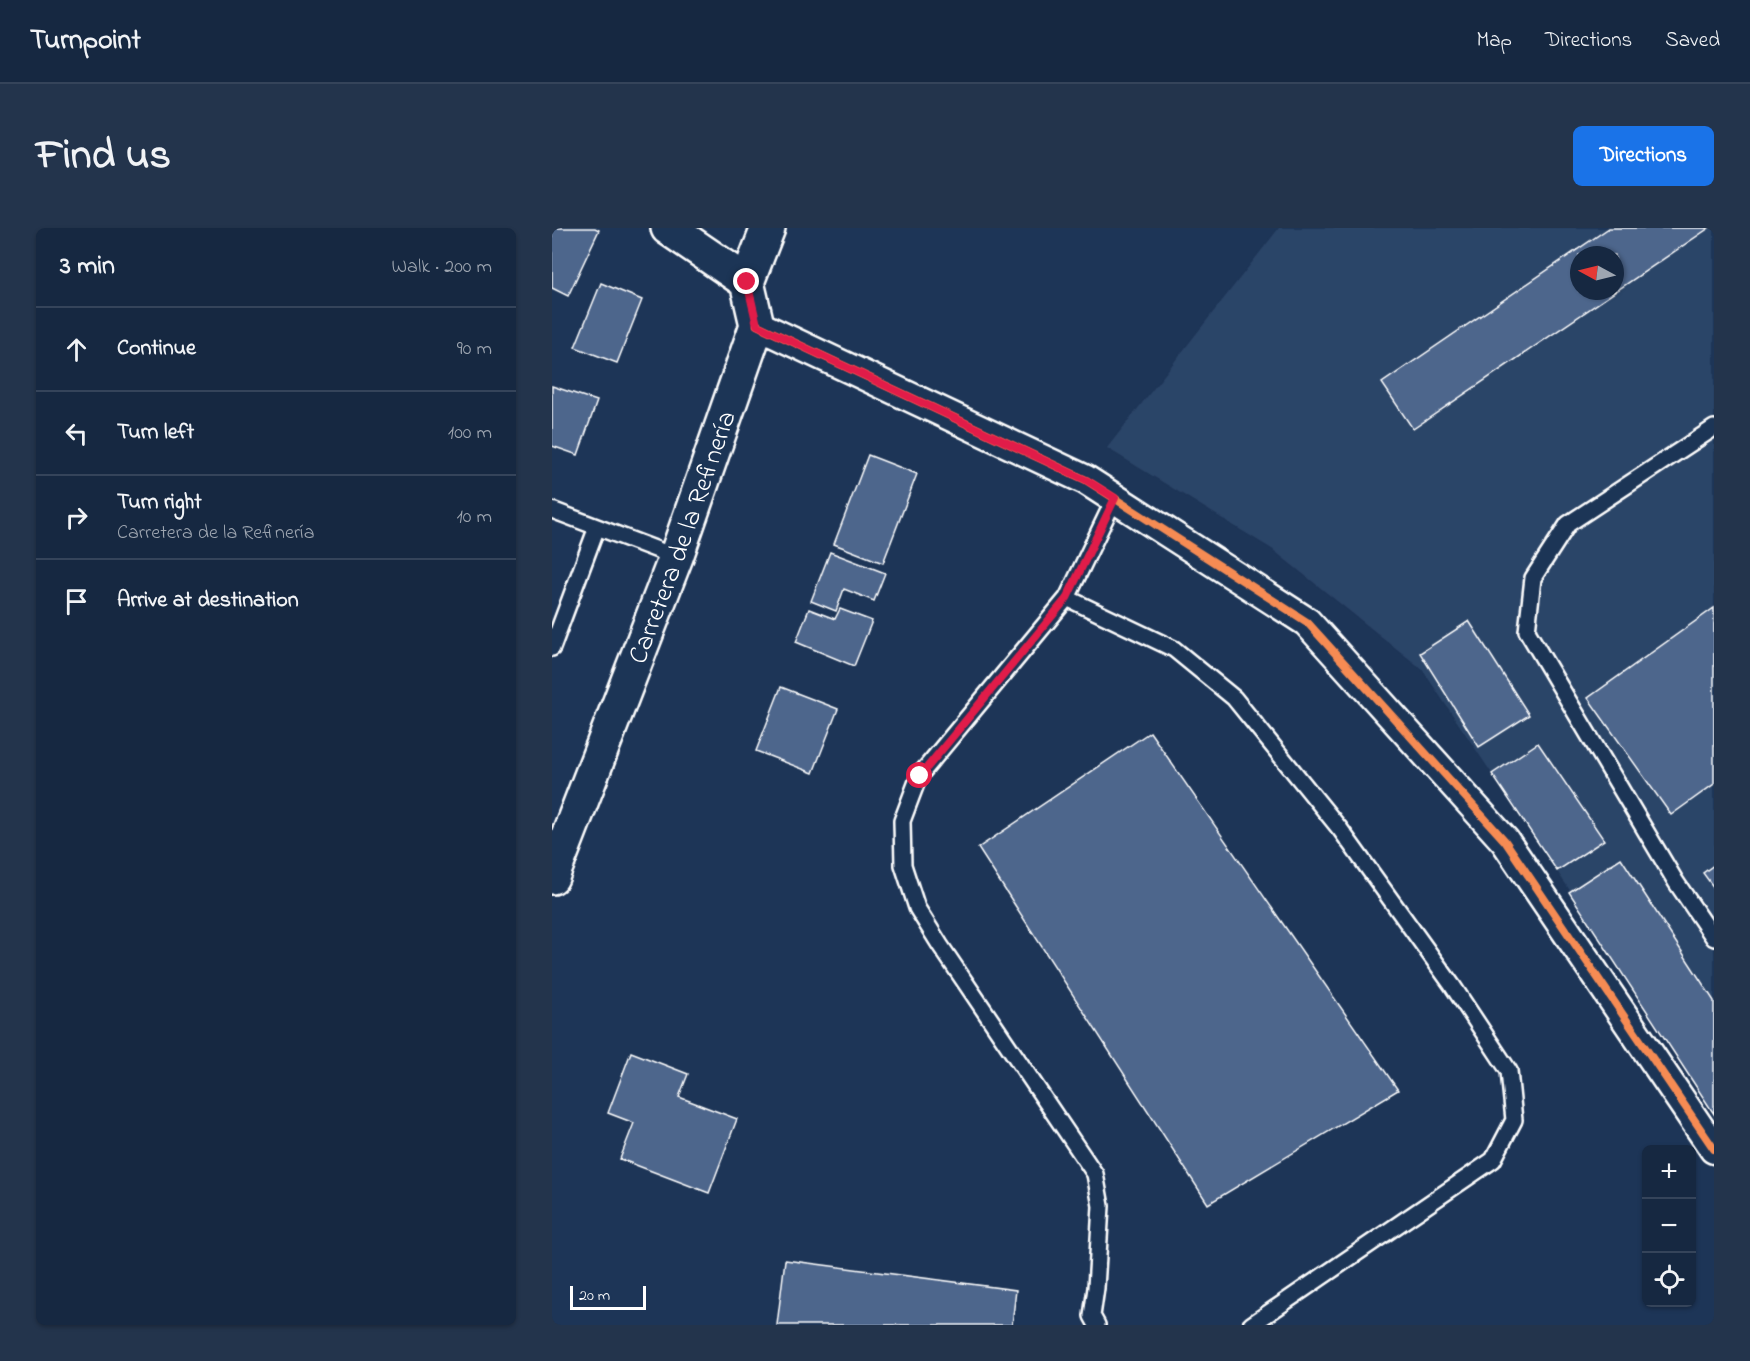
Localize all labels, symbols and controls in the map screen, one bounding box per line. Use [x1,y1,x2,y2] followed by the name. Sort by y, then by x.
[30,21,141,62] text: Turnpoint
[1476,26,1512,56] text: Map
[1545,26,1632,56] text: Directions
[1665,26,1720,56] text: Saved
[36,126,171,187] text: Find us
[1573,126,1714,186] button: Directions
[1570,246,1624,300] north arrow
[60,248,115,286] text: 3 min
[392,253,492,282] text: Walk · 200 m
[733,268,759,294] route end
[60,333,93,366] icon: ahead
[117,333,196,365] text: Continue
[457,335,492,364] text: 90 m
[619,406,748,670] street label: Carretera de la Refinería
[60,417,93,450] icon: left
[117,417,194,449] text: Turn left
[448,419,492,448] text: 100 m
[117,487,202,519] text: Turn right
[60,501,93,534] icon: right
[456,503,492,532] text: 10 m
[117,519,315,548] text: Carretera de la Refinería
[60,585,93,618] icon: arrive
[117,585,299,617] text: Arrive at destination
[906,762,932,788] route start
[1642,1145,1696,1307] map controls
[1642,1145,1696,1199] button: +
[1642,1199,1696,1253] button: −
[1642,1253,1696,1307] button: locate
[570,1283,646,1310] scale bar
[579,1284,610,1308] text: 20 m

